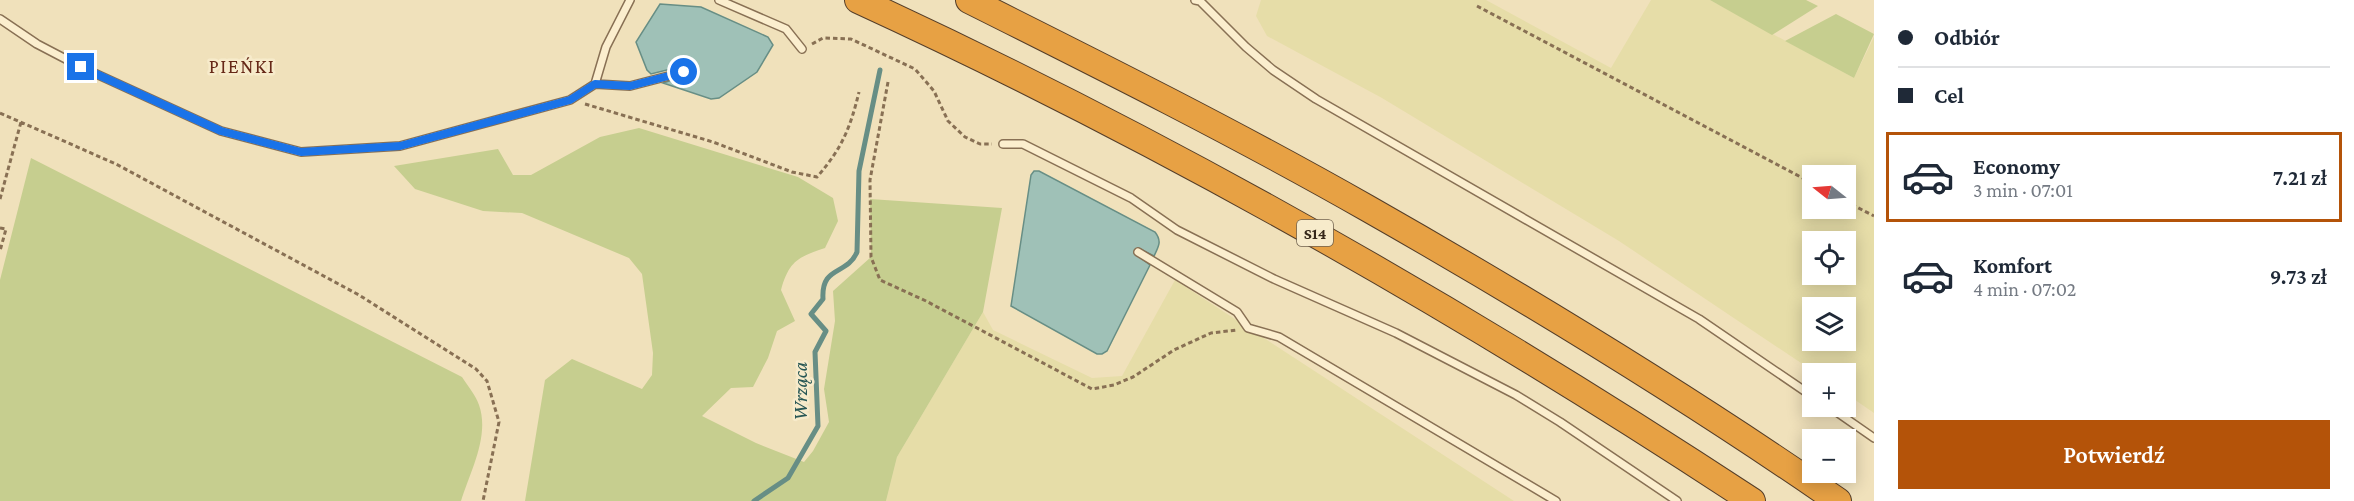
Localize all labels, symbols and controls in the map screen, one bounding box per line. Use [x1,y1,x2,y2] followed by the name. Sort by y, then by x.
[1934,25,2000,50] text: Odbiór
[67,53,94,80] route end
[209,55,275,77] district label: PIEŃKI
[670,58,697,85] route start
[1934,83,1964,108] text: Cel
[1901,150,1955,204] icon: car
[1973,154,2060,179] text: Economy
[1802,165,1856,219] north arrow
[1802,165,1856,483] map controls
[2273,165,2327,190] text: 7.21 zł
[1973,179,2073,201] text: 3 min · 07:01
[1297,220,1333,246] road number: S14
[1802,231,1856,285] button: locate
[1901,249,1955,303] icon: car
[1973,253,2052,278] text: Komfort
[2270,264,2327,289] text: 9.73 zł
[1973,278,2076,300] text: 4 min · 07:02
[1802,297,1856,351] button: layers
[789,362,812,420] water label: Wrząca
[1802,363,1856,417] button: +
[1898,420,2330,489] button: Potwierdź
[1802,429,1856,483] button: −

